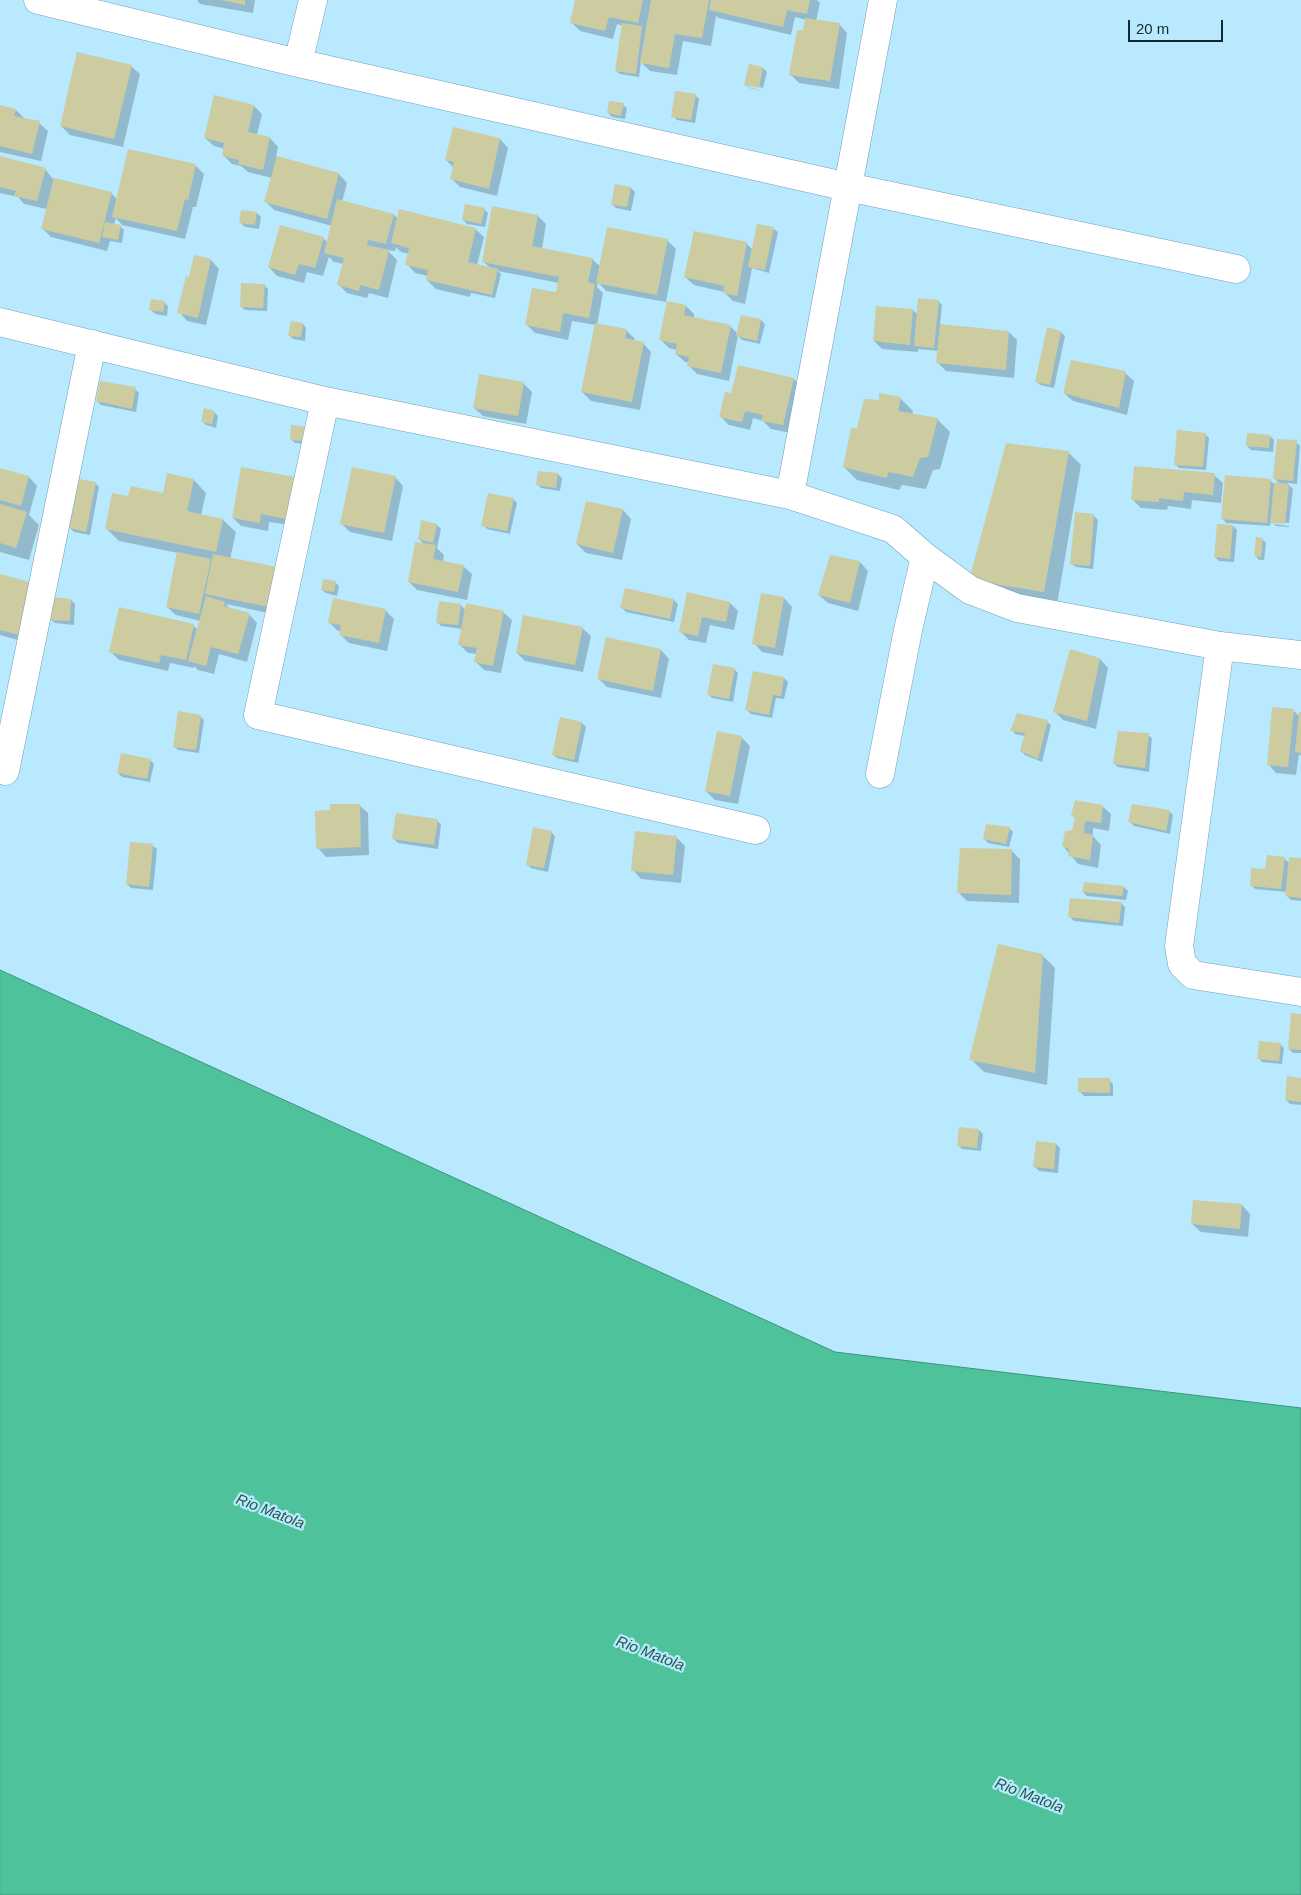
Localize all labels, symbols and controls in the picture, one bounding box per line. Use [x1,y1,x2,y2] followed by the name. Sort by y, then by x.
[1131,10,1226,42] scale bar
[1136,20,1169,37] text: 20 m
[233,1491,307,1533] water label: Rio Matola
[613,1633,687,1675] water label: Rio Matola
[992,1775,1066,1817] water label: Rio Matola

